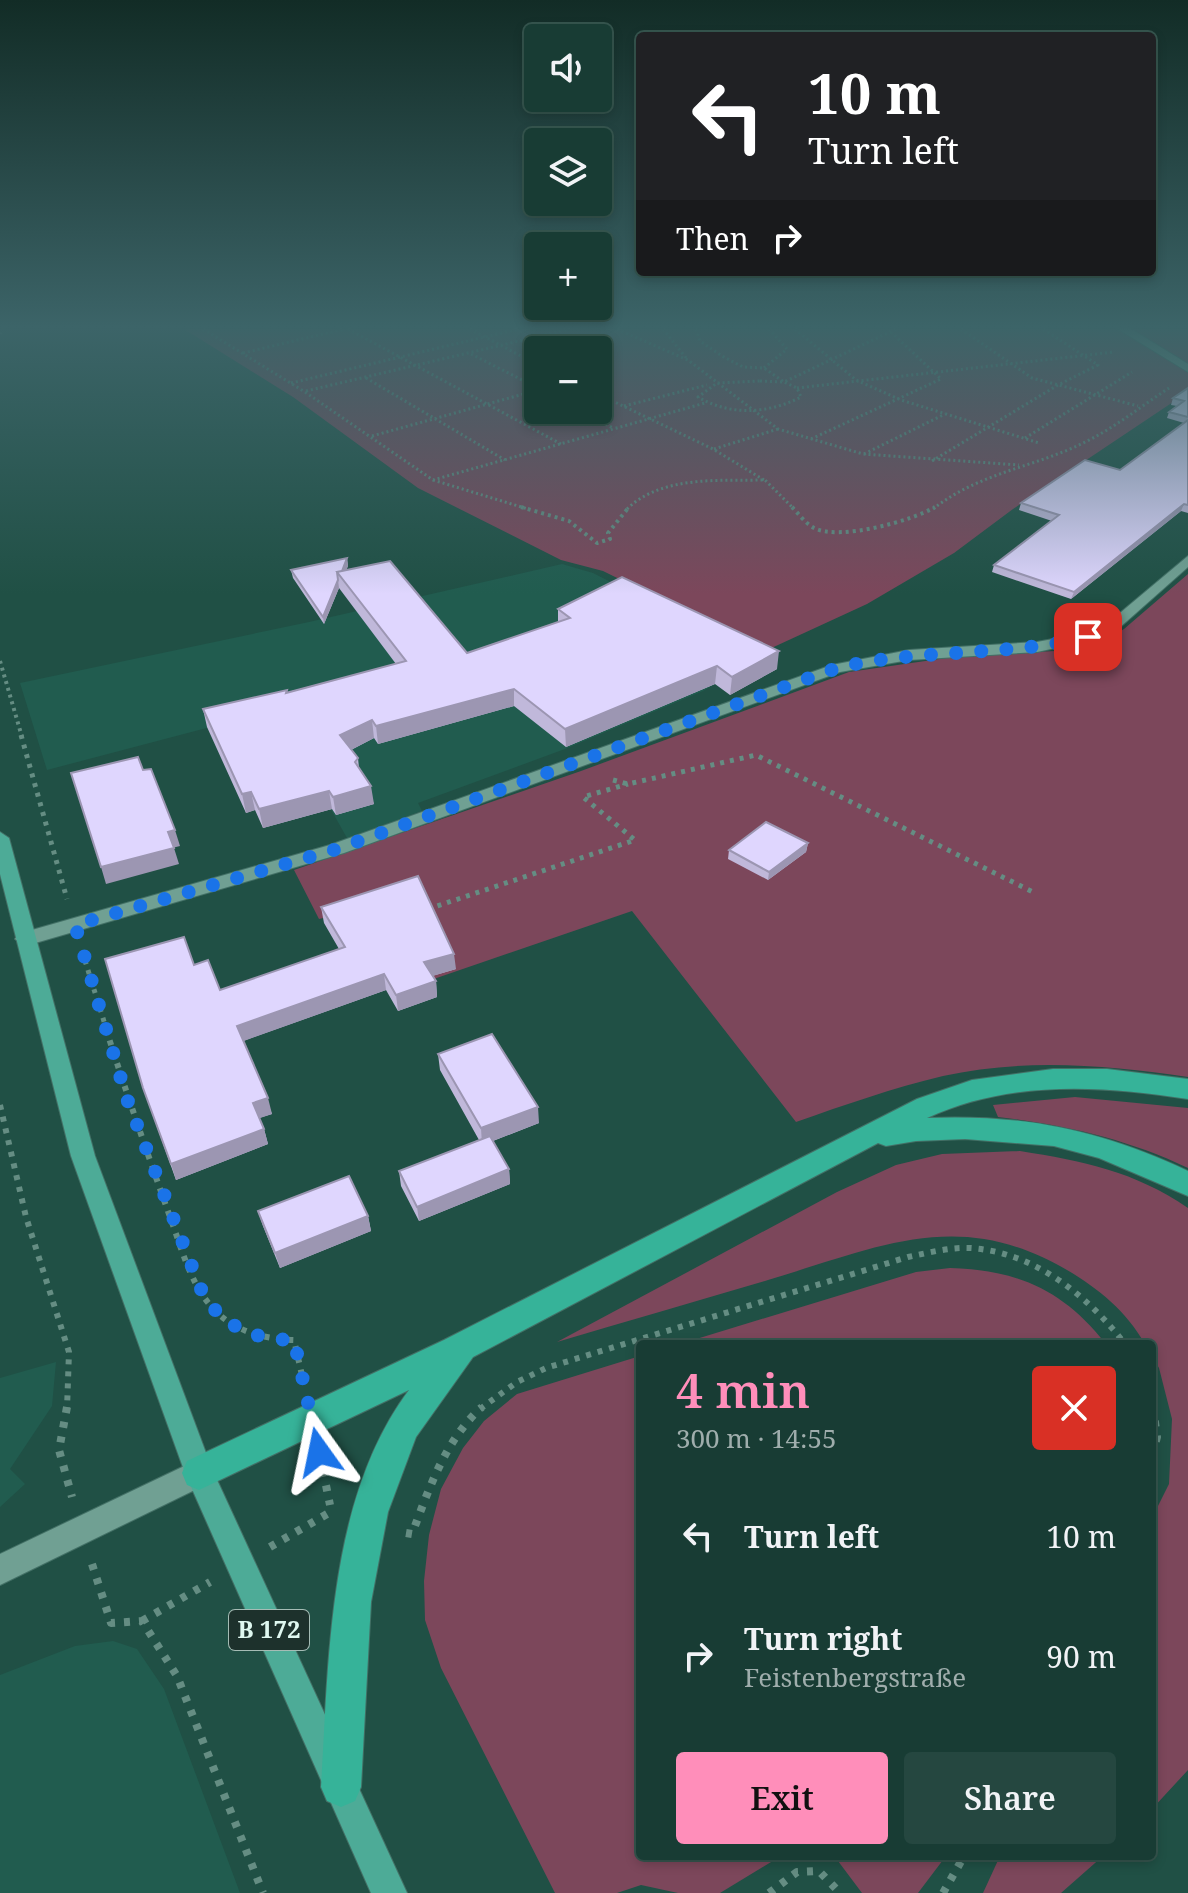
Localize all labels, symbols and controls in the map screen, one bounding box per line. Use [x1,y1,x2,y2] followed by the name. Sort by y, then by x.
[524,24,612,424] map controls
[524,24,612,112] button: sound
[808,54,941,130] text: 10 m
[676,64,780,168] icon: left
[808,126,959,175] text: Turn left
[524,128,612,216] button: layers
[765,216,809,260] icon: right
[676,218,749,259] text: Then
[524,232,612,320] button: +
[524,336,612,424] button: −
[1054,603,1122,671] pin
[1066,615,1110,659] icon: arrive
[676,1357,810,1422] text: 4 min
[1032,1366,1116,1450] button: close
[277,1410,361,1494] position arrow
[676,1420,837,1456] text: 300 m · 14:55
[676,1514,720,1558] icon: left
[744,1516,879,1557] text: Turn left
[1046,1516,1116,1557] text: 10 m
[229,1610,309,1650] road number: B 172
[744,1618,902,1659] text: Turn right
[676,1634,720,1678] icon: right
[1046,1636,1116,1677] text: 90 m
[744,1659,966,1695] text: Feistenbergstraße
[676,1752,888,1844] button: Exit
[904,1752,1116,1844] button: Share

